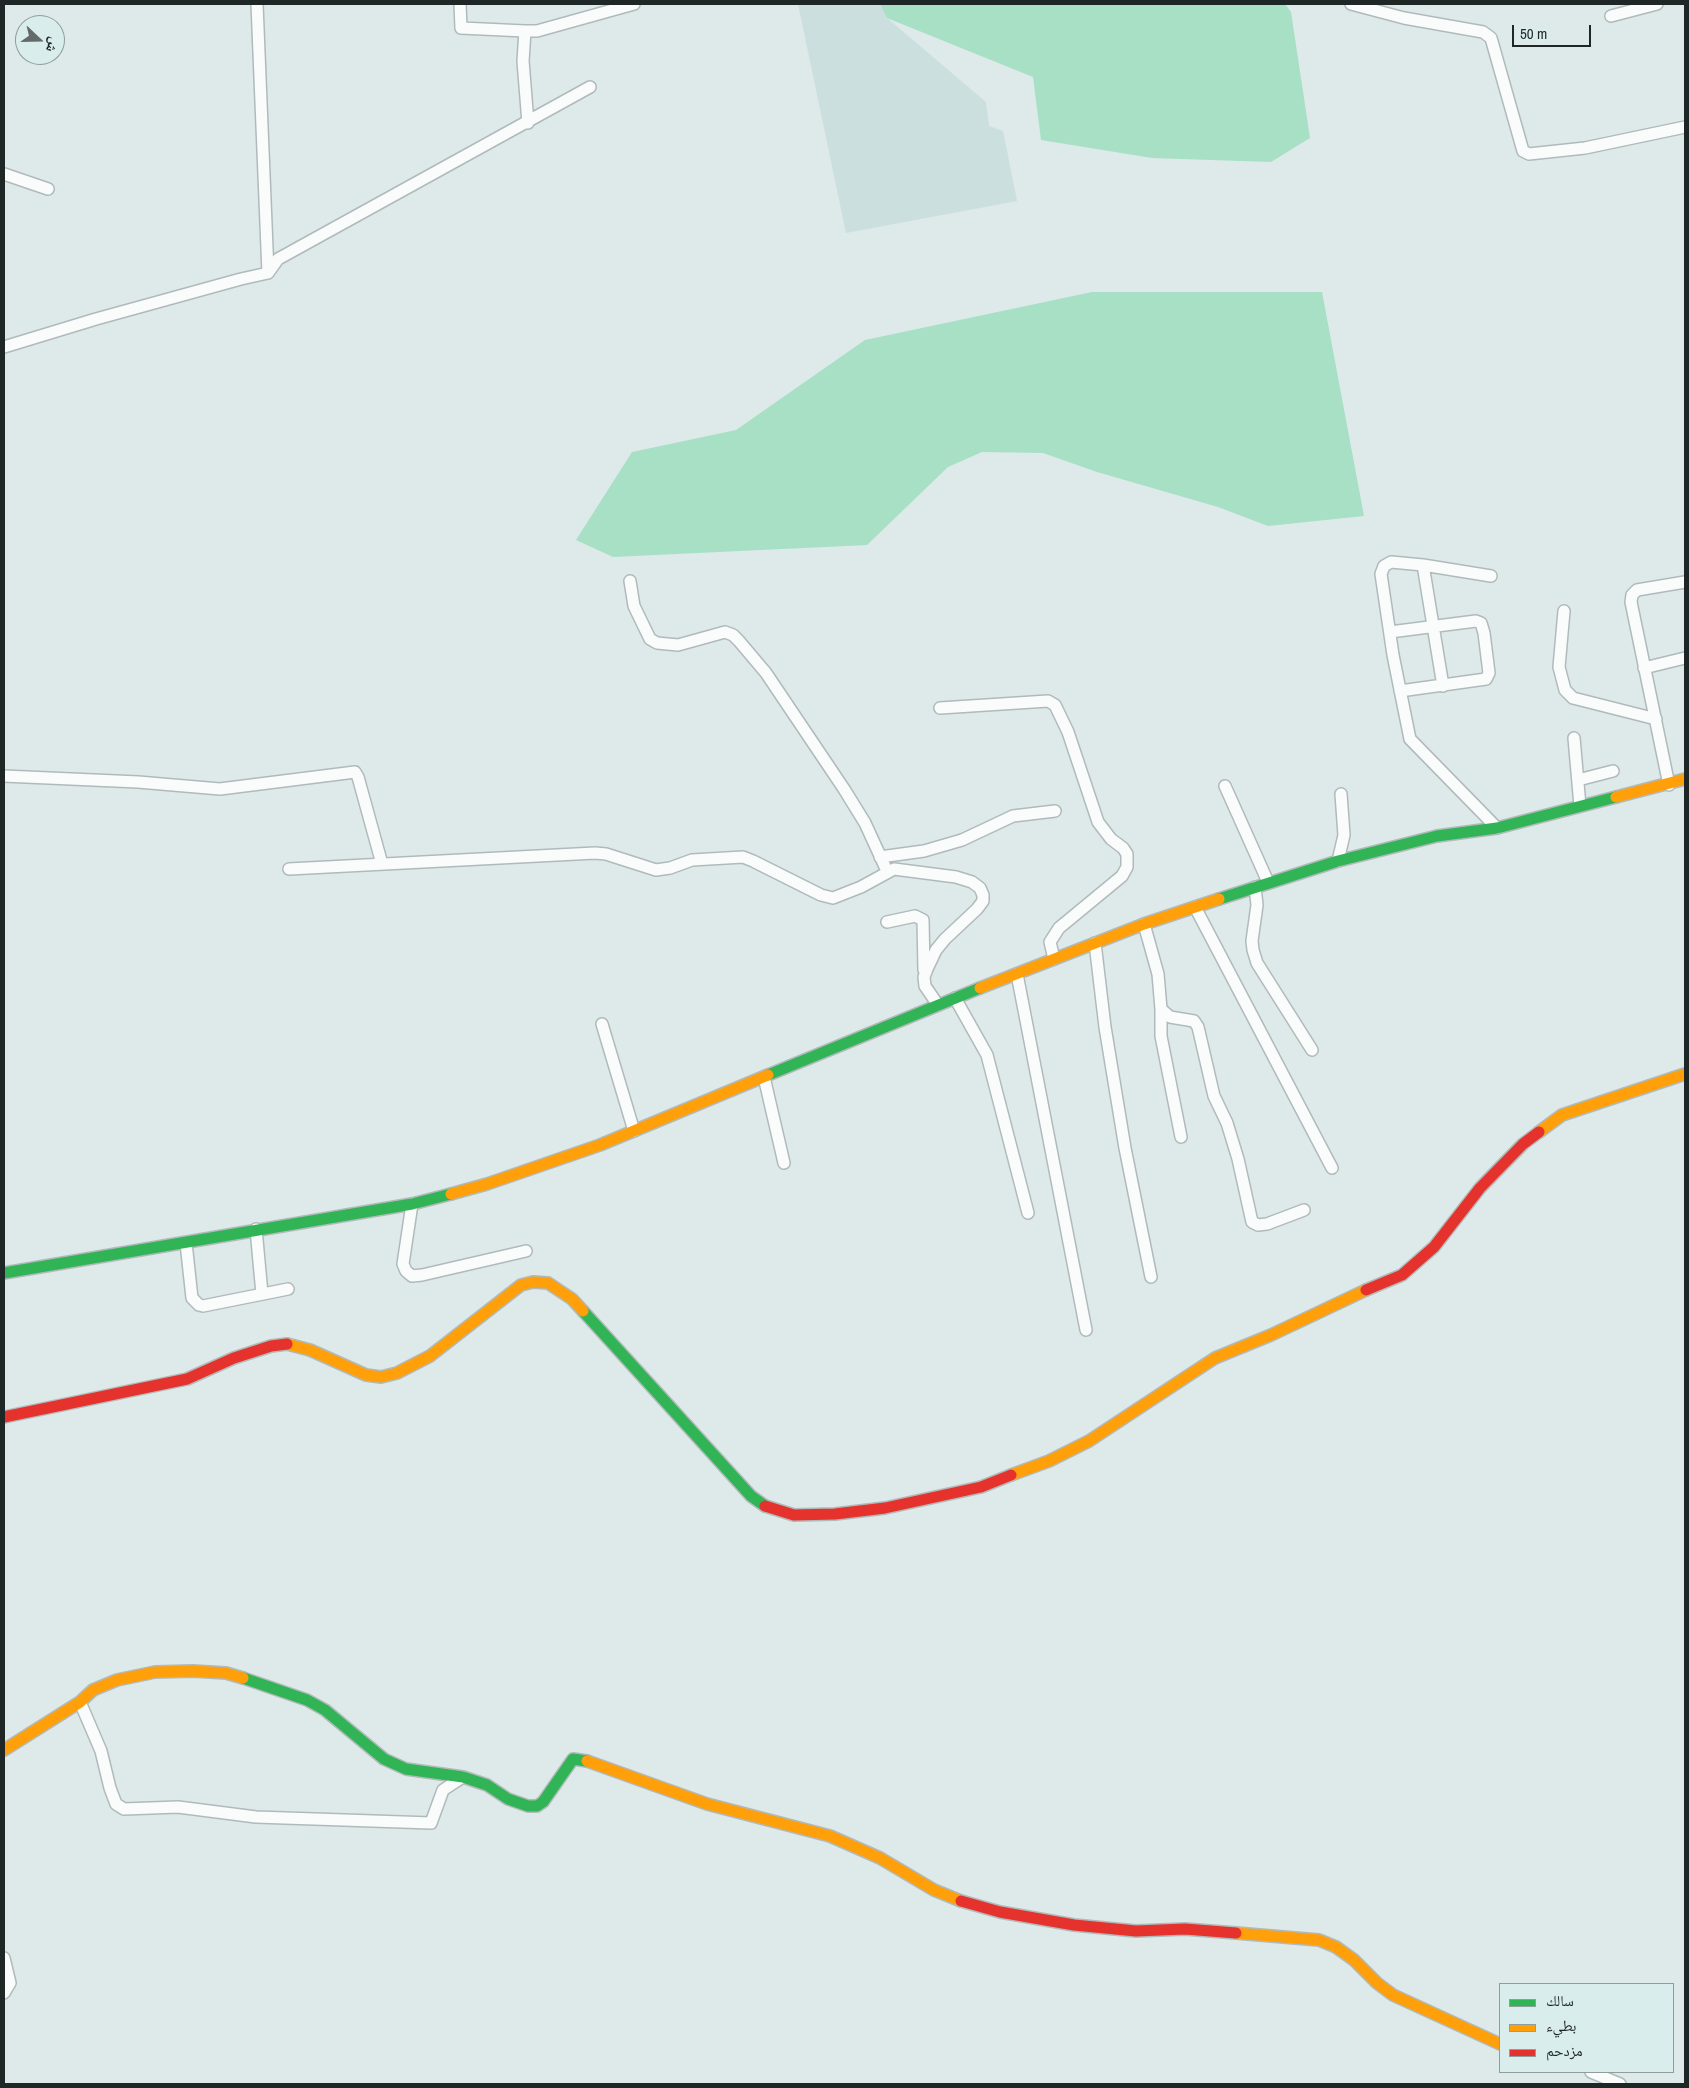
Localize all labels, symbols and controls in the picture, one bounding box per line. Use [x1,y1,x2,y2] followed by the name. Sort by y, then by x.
[15,15,65,65] north arrow
[1514,15,1593,47] scale bar
[1520,23,1547,44] text: 50 m
[42,35,64,55] text: ش
[1499,1983,1674,2073] legend
[1546,1990,1574,2011] text: سالك
[1546,2015,1576,2036] text: بطيء
[1546,2040,1583,2061] text: مزدحم

